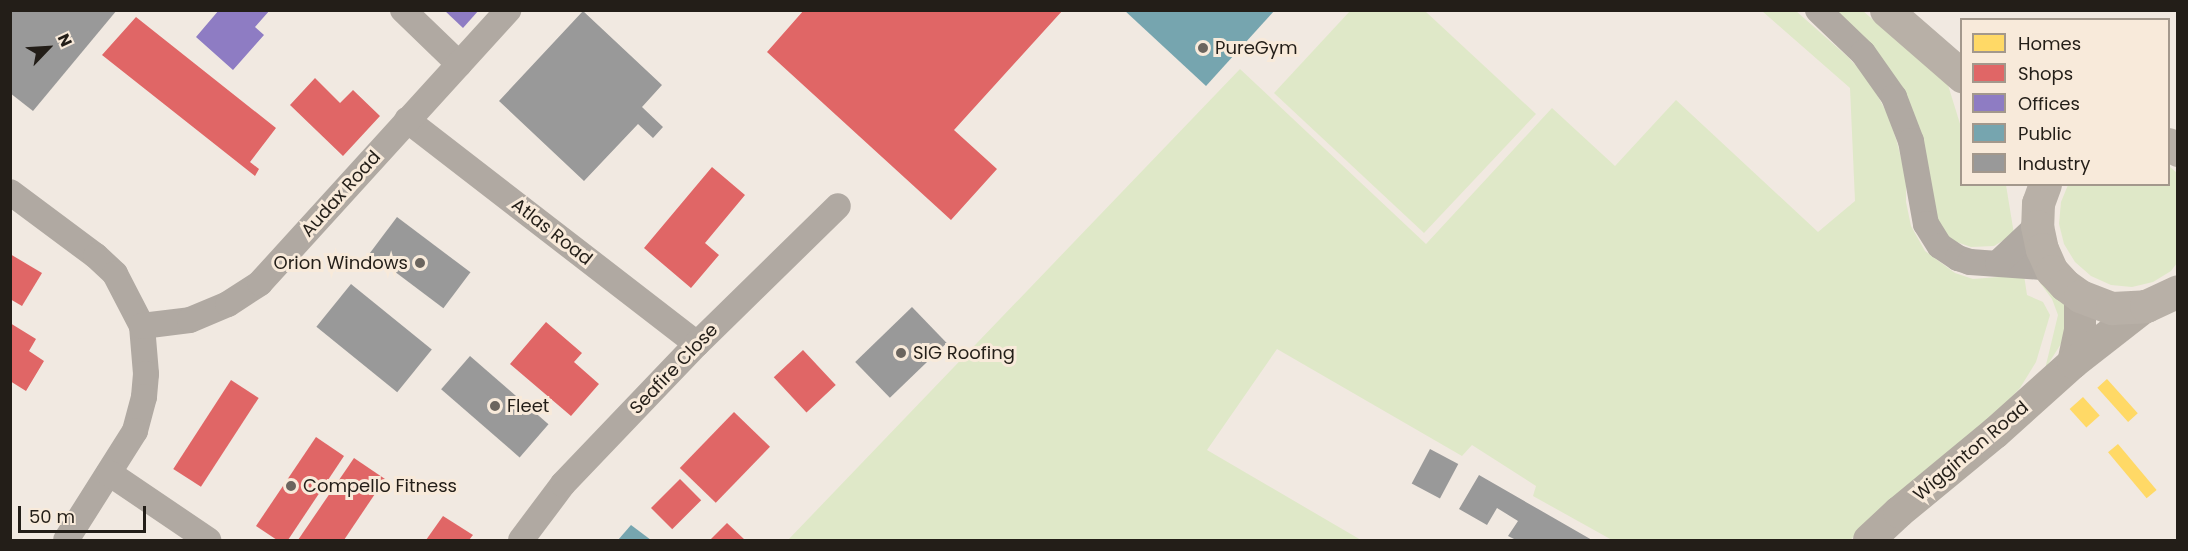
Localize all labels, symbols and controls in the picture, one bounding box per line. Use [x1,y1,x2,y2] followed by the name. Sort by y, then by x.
[18,18,78,78] north arrow
[1960,18,2170,186] legend
[52,30,78,50] text: N
[2018,31,2081,56] text: Homes
[1215,37,1297,59] place label: PureGym
[1196,41,1210,55] marker: PureGym
[2018,61,2073,86] text: Shops
[2018,91,2080,116] text: Offices
[2018,121,2072,146] text: Public
[297,147,385,241] street label: Audax Road
[2018,151,2090,176] text: Industry
[507,194,597,270] street label: Atlas Road
[274,252,408,274] place label: Orion Windows
[413,256,427,270] marker: Orion Windows
[625,319,723,419] street label: Seafire Close
[913,342,1015,364] place label: SIG Roofing
[894,346,908,360] marker: SIG Roofing
[507,395,549,417] place label: Fleet
[1909,397,2033,505] street label: Wigginton Road
[488,399,502,413] marker: Fleet
[303,475,457,497] place label: Compello Fitness
[284,479,298,493] marker: Compello Fitness
[21,494,148,532] scale bar
[29,504,75,529] text: 50 m

